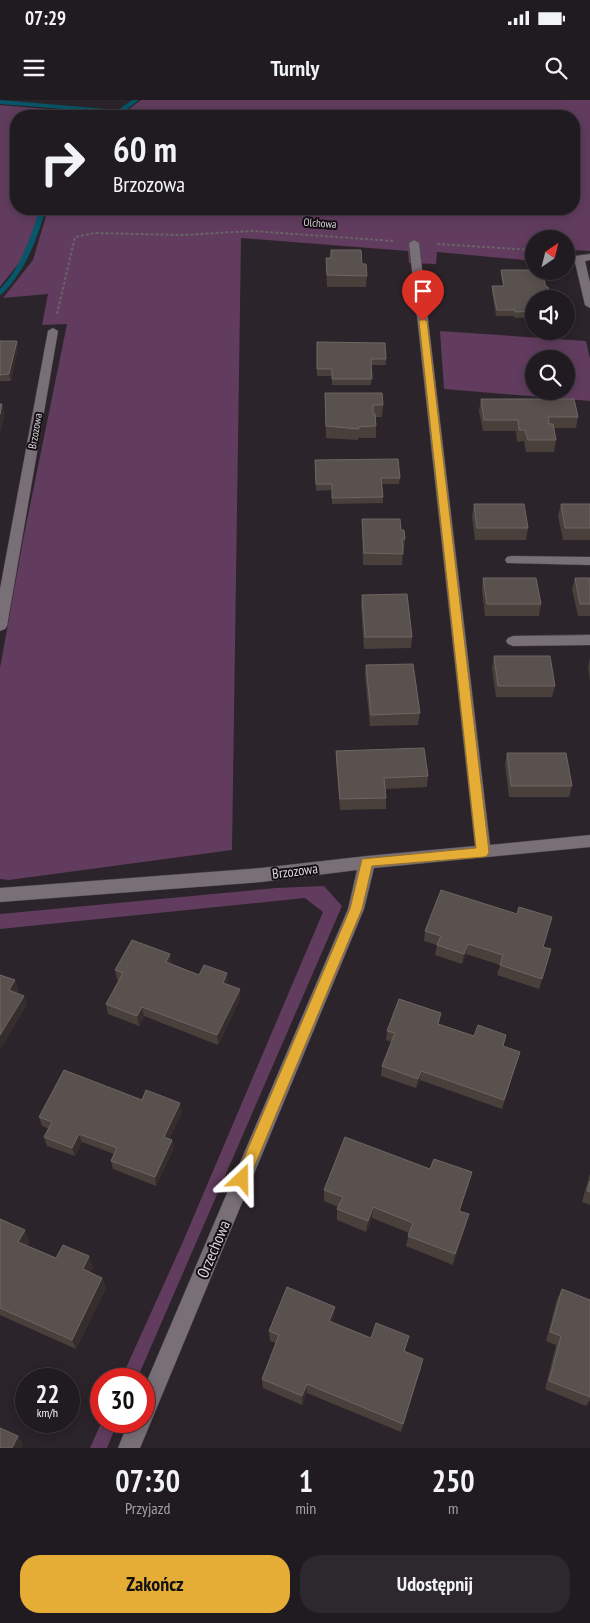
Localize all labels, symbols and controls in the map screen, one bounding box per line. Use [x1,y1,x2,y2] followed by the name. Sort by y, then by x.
[25,6,66,30] text: 07:29
[20,54,48,82] icon: menu
[271,54,319,82] text: Turnly
[542,54,570,82] icon: search
[113,126,177,172] text: 60 m
[30,130,95,195] icon: right
[113,170,185,198] text: Brzozowa
[303,215,337,231] street label: Olchowa
[525,230,575,280] north arrow
[525,230,575,400] map controls
[402,270,444,321] pin
[409,277,437,305] icon: arrive
[525,290,575,340] button: sound
[525,350,575,400] button: search
[25,412,45,450] street label: Brzozowa
[271,859,319,883] street label: Brzozowa
[215,1152,267,1204] position arrow
[192,1217,234,1281] street label: Orzechowa
[90,1368,155,1433] speed limit sign: 30
[36,1378,59,1410] text: 22
[37,1405,58,1420] text: km/h
[115,1461,180,1500] text: 07:30
[299,1461,313,1500] text: 1
[432,1461,475,1500] text: 250
[125,1498,170,1518] text: Przyjazd
[295,1498,316,1518] text: min
[448,1498,458,1518] text: m
[20,1555,290,1613] button: Zakończ
[300,1555,570,1613] button: Udostępnij

